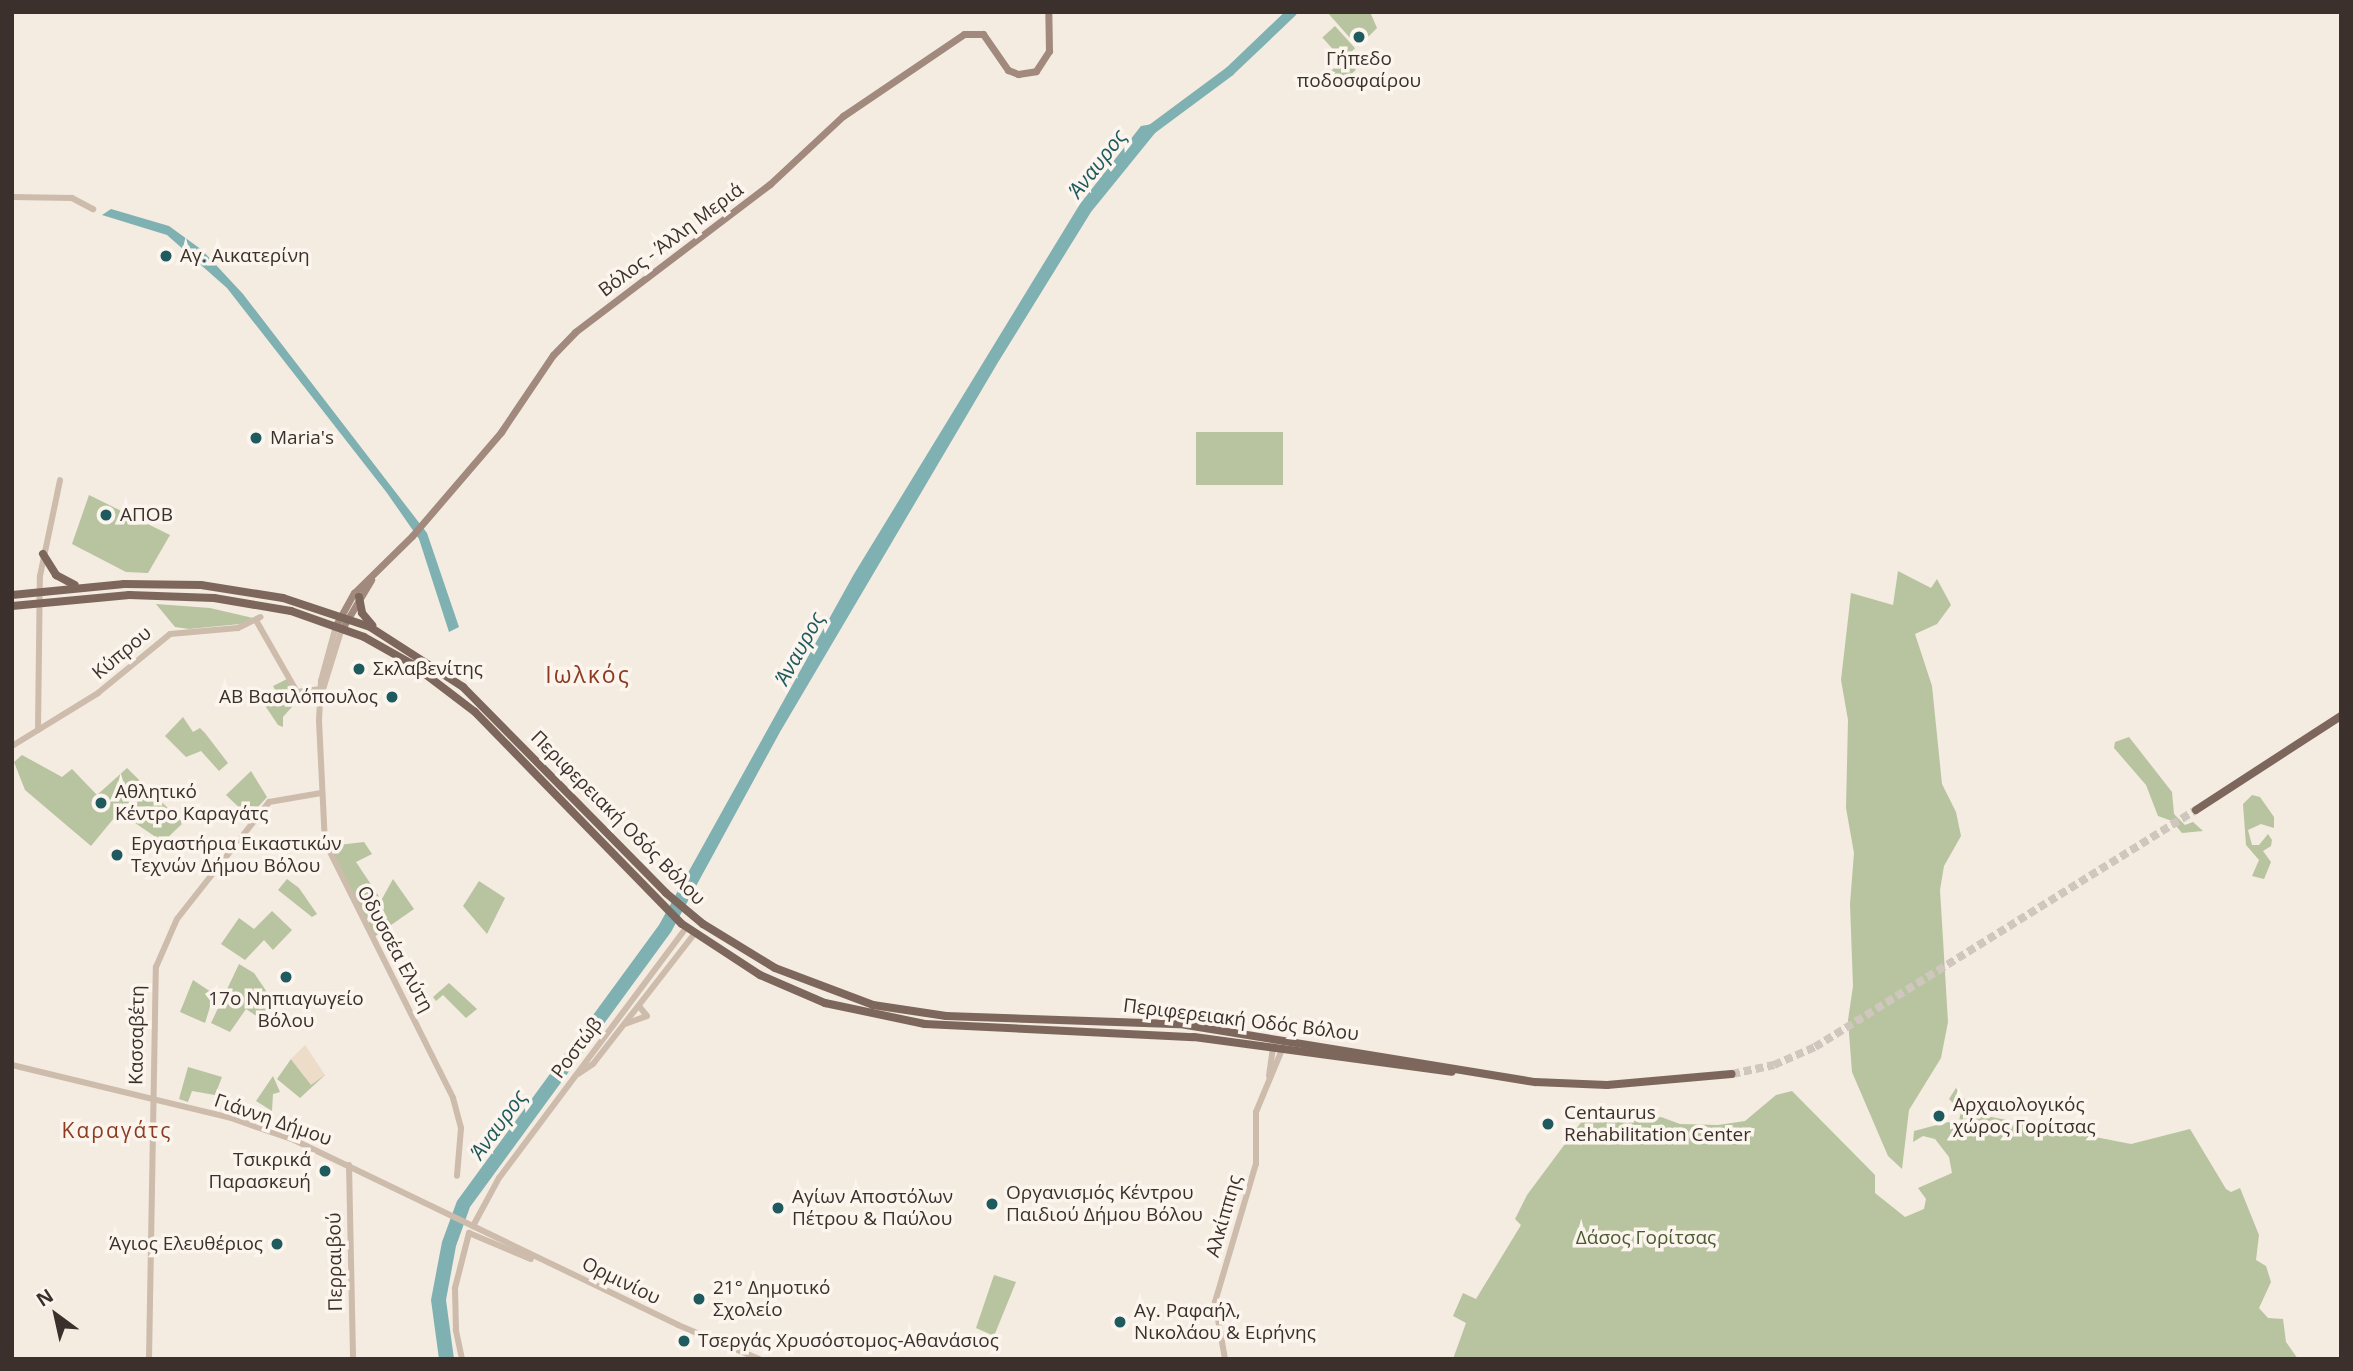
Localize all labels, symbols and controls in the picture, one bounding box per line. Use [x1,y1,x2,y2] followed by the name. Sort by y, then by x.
[1351,29,1367,45] marker: Γήπεδο ποδοσφαίρου
[1297,48,1421,92] place label: Γήπεδο ποδοσφαίρου
[1063,124,1131,202] water label: Άναυρος
[594,178,748,302] street label: Βόλος - Άλλη Μεριά
[180,245,310,267] place label: Αγ. Αικατερίνη
[158,248,174,264] marker: Αγ. Αικατερίνη
[270,427,334,449] place label: Maria's
[248,430,264,446] marker: Maria's
[120,504,173,526] place label: ΑΠΟΒ
[98,507,114,523] marker: ΑΠΟΒ
[769,607,829,689] water label: Άναυρος
[88,622,156,684] street label: Κύπρου
[373,658,483,680] place label: Σκλαβενίτης
[546,660,630,688] district label: Ιωλκός
[351,661,367,677] marker: Σκλαβενίτης
[219,686,378,708] place label: ΑΒ Βασιλόπουλος
[384,689,400,705] marker: ΑΒ Βασιλόπουλος
[526,726,710,910] street label: Περιφερειακή Οδός Βόλου
[115,781,269,825] place label: Αθλητικό Κέντρο Καραγάτς
[93,795,109,811] marker: Αθλητικό Κέντρο Καραγάτς
[131,833,342,877] place label: Εργαστήρια Εικαστικών Τεχνών Δήμου Βόλου
[109,847,125,863] marker: Εργαστήρια Εικαστικών Τεχνών Δήμου Βόλου
[352,882,438,1016] street label: Οδυσσέα Ελύτη
[278,969,294,985] marker: 17ο Νηπιαγωγείο Βόλου
[125,985,149,1085] street label: Κασσαβέτη
[208,988,364,1032] place label: 17ο Νηπιαγωγείο Βόλου
[1122,994,1360,1046] street label: Περιφερειακή Οδός Βόλου
[547,1013,607,1083] street label: Ροστώβ
[464,1084,532,1164] water label: Άναυρος
[211,1089,335,1151] street label: Γιάννη Δήμου
[1953,1094,2096,1138] place label: Αρχαιολογικός χώρος Γορίτσας
[1564,1102,1751,1146] place label: Centaurus Rehabilitation Center
[1931,1108,1947,1124] marker: Αρχαιολογικός χώρος Γορίτσας
[1538,1114,1558,1134] marker: Centaurus Rehabilitation Center
[63,1117,171,1143] district label: Καραγάτς
[209,1149,311,1193] place label: Τσικρικά Παρασκευή
[317,1163,333,1179] marker: Τσικρικά Παρασκευή
[1201,1172,1247,1260] street label: Αλκίππης
[1006,1182,1203,1226] place label: Οργανισμός Κέντρου Παιδιού Δήμου Βόλου
[792,1186,953,1230] place label: Αγίων Αποστόλων Πέτρου & Παύλου
[984,1196,1000,1212] marker: Οργανισμός Κέντρου Παιδιού Δήμου Βόλου
[770,1200,786,1216] marker: Αγίων Αποστόλων Πέτρου & Παύλου
[323,1212,347,1312] street label: Περραιβού
[1576,1227,1716,1249] park label: Δάσος Γορίτσας
[109,1233,263,1255] place label: Άγιος Ελευθέριος
[269,1236,285,1252] marker: Άγιος Ελευθέριος
[578,1252,664,1310] street label: Ορμινίου
[713,1277,830,1321] place label: 21° Δημοτικό Σχολείο
[21,1280,91,1350] north arrow
[31,1282,58,1313] text: N
[691,1291,707,1307] marker: 21° Δημοτικό Σχολείο
[1134,1300,1316,1344] place label: Αγ. Ραφαήλ, Νικολάου & Ειρήνης
[1112,1314,1128,1330] marker: Αγ. Ραφαήλ, Νικολάου & Ειρήνης
[698,1330,999,1352] place label: Τσεργάς Χρυσόστομος-Αθανάσιος
[676,1333,692,1349] marker: Τσεργάς Χρυσόστομος-Αθανάσιος

